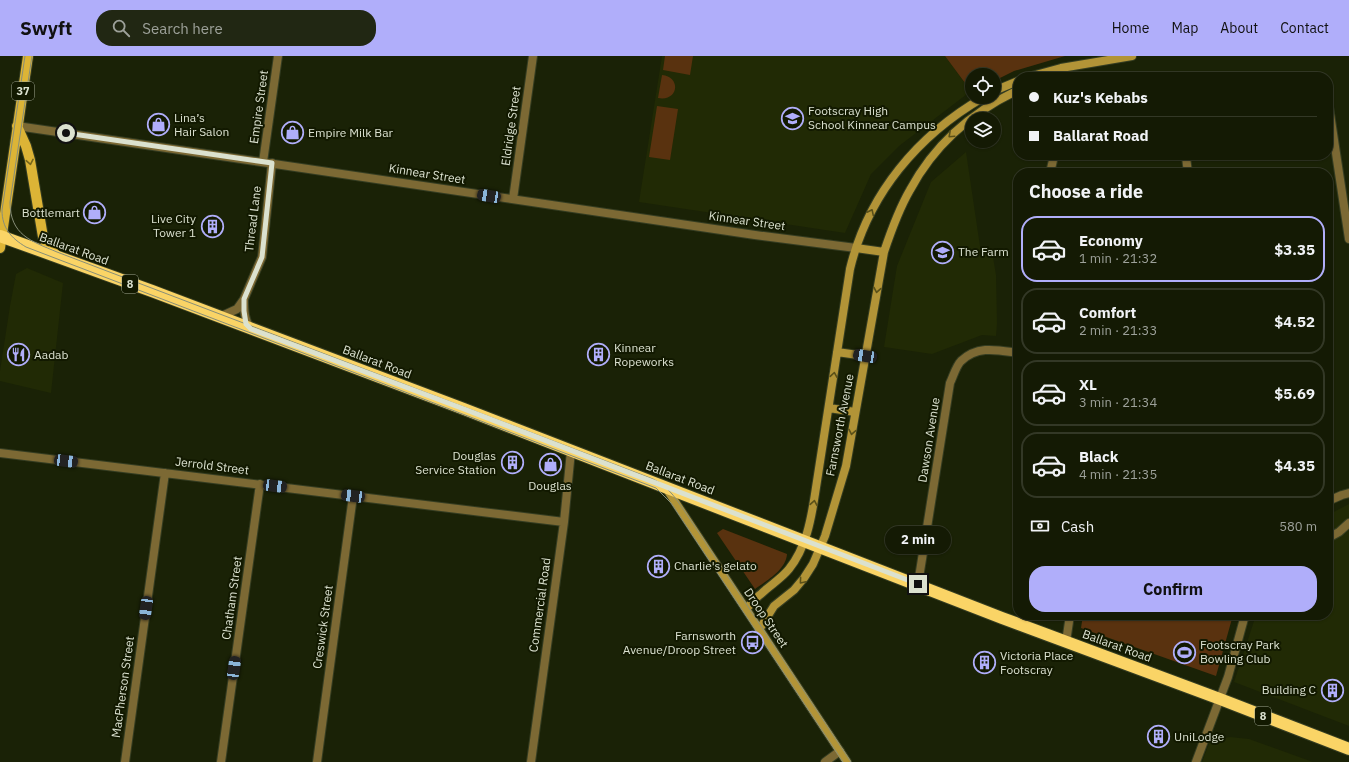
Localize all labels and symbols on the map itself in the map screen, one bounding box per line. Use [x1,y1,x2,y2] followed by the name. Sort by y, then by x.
[246,69,271,145] street label: Empire Street
[12,82,34,100] road number: 37
[497,85,524,167] street label: Eldridge Street
[808,103,936,132] place label: Footscray High School Kinnear Campus
[780,105,806,131] school or university icon: Footscray High School Kinnear Campus
[174,110,229,139] place label: Lina’s Hair Salon
[145,112,171,138] shop icon: Lina’s Hair Salon
[280,120,306,146] shop icon: Empire Milk Bar
[57,124,75,142] route start
[308,125,394,140] place label: Empire Milk Bar
[948,130,956,138] one-way arrow
[26,159,34,165] one-way arrow
[388,160,466,187] street label: Kinnear Street
[241,185,264,253] street label: Thread Lane
[476,188,502,204] car
[82,200,108,226] shop icon: Bottlemart
[22,205,80,220] place label: Bottlemart
[708,208,786,233] street label: Kinnear Street
[867,208,874,216] one-way arrow
[151,211,196,240] place label: Live City Tower 1
[199,213,225,239] building icon: Live City Tower 1
[38,229,111,268] street label: Ballarat Road
[929,239,955,265] school or university icon: The Farm
[958,244,1009,259] place label: The Farm
[122,275,138,293] road number: 8
[873,287,882,294] one-way arrow
[614,340,674,369] place label: Kinnear Ropeworks
[6,342,32,368] restaurant icon: Aadab
[341,342,414,382] street label: Ballarat Road
[586,342,612,368] building icon: Kinnear Ropeworks
[34,347,69,362] place label: Aadab
[852,348,878,364] car
[822,372,857,477] street label: Farnsworth Avenue
[829,372,838,378] one-way arrow
[914,396,943,484] street label: Dawson Avenue
[848,429,857,435] one-way arrow
[415,448,496,477] place label: Douglas Service Station
[499,450,525,476] building icon: Douglas Service Station
[537,452,563,478] shop icon: Douglas
[53,454,79,468] car
[174,454,250,477] street label: Jerrold Street
[644,458,717,498] street label: Ballarat Road
[528,478,572,493] place label: Douglas
[262,479,288,493] car
[340,489,366,503] car
[809,500,818,506] one-way arrow
[885,526,951,554] callout: 2 min
[645,553,671,579] building icon: Charlie's gelato
[218,555,245,641] street label: Chatham Street
[525,557,554,653] street label: Commercial Road
[674,558,757,573] place label: Charlie's gelato
[909,575,927,593] route end
[799,576,806,583] one-way arrow
[309,584,336,670] street label: Creswick Street
[741,585,792,650] street label: Droop Street
[138,595,154,621] car
[1081,626,1154,665] street label: Ballarat Road
[623,628,736,657] place label: Farnsworth Avenue/Droop Street
[739,630,765,656] bus stop icon: Farnsworth Avenue/Droop Street
[108,635,137,739] street label: MacPherson Street
[1200,637,1280,666] place label: Footscray Park Bowling Club
[1172,639,1198,665] sports icon: Footscray Park Bowling Club
[1000,648,1074,677] place label: Victoria Place Footscray
[971,650,997,676] building icon: Victoria Place Footscray
[226,655,242,681] car
[1319,677,1345,703] building icon: Building C
[1262,682,1317,697] place label: Building C
[1255,707,1271,725] road number: 8
[1145,724,1171,750] building icon: UniLodge
[1174,729,1225,744] place label: UniLodge

